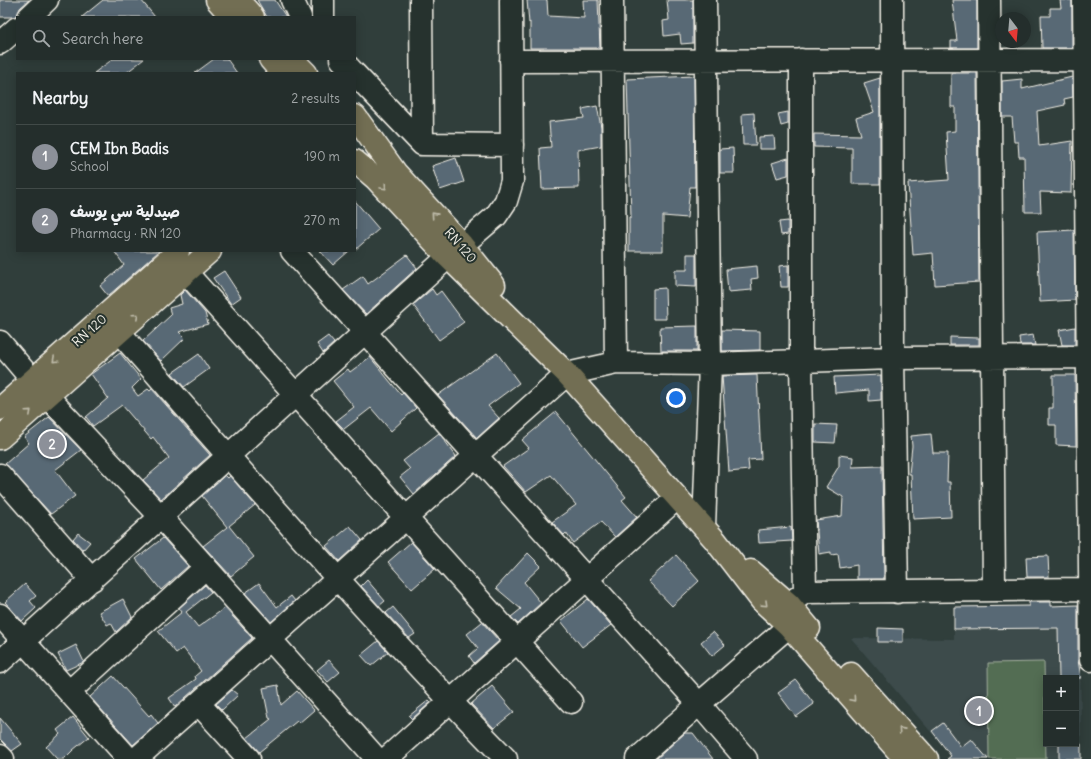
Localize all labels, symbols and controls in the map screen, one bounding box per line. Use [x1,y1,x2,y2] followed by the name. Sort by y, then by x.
[995,12,1031,48] north arrow
[16,16,356,60] search box
[30,27,52,49] icon: search
[62,29,143,48] text: Search here
[32,87,88,109] text: Nearby
[291,90,340,107] text: 2 results
[70,139,169,158] text: CEM Ibn Badis
[42,148,48,165] text: 1
[304,148,340,165] text: 190 m
[70,158,109,175] text: School
[379,182,386,190] one-way arrow
[70,202,180,221] text: صيدلية سي يوسف
[41,212,49,229] text: 2
[303,212,340,229] text: 270 m
[432,212,439,220] one-way arrow
[441,224,481,266] street label: RN 120
[70,225,181,242] text: Pharmacy · RN 120
[68,310,110,350] street label: RN 120
[132,314,139,321] one-way arrow
[52,356,60,363] one-way arrow
[666,388,686,408] your location
[24,410,32,417] one-way arrow
[39,429,65,459] pin: 2
[760,599,768,607] one-way arrow
[1043,675,1079,747] map controls
[1043,675,1079,711] button: +
[848,695,855,702] one-way arrow
[966,696,992,726] pin: 1
[1043,711,1079,747] button: −
[898,727,906,735] one-way arrow

